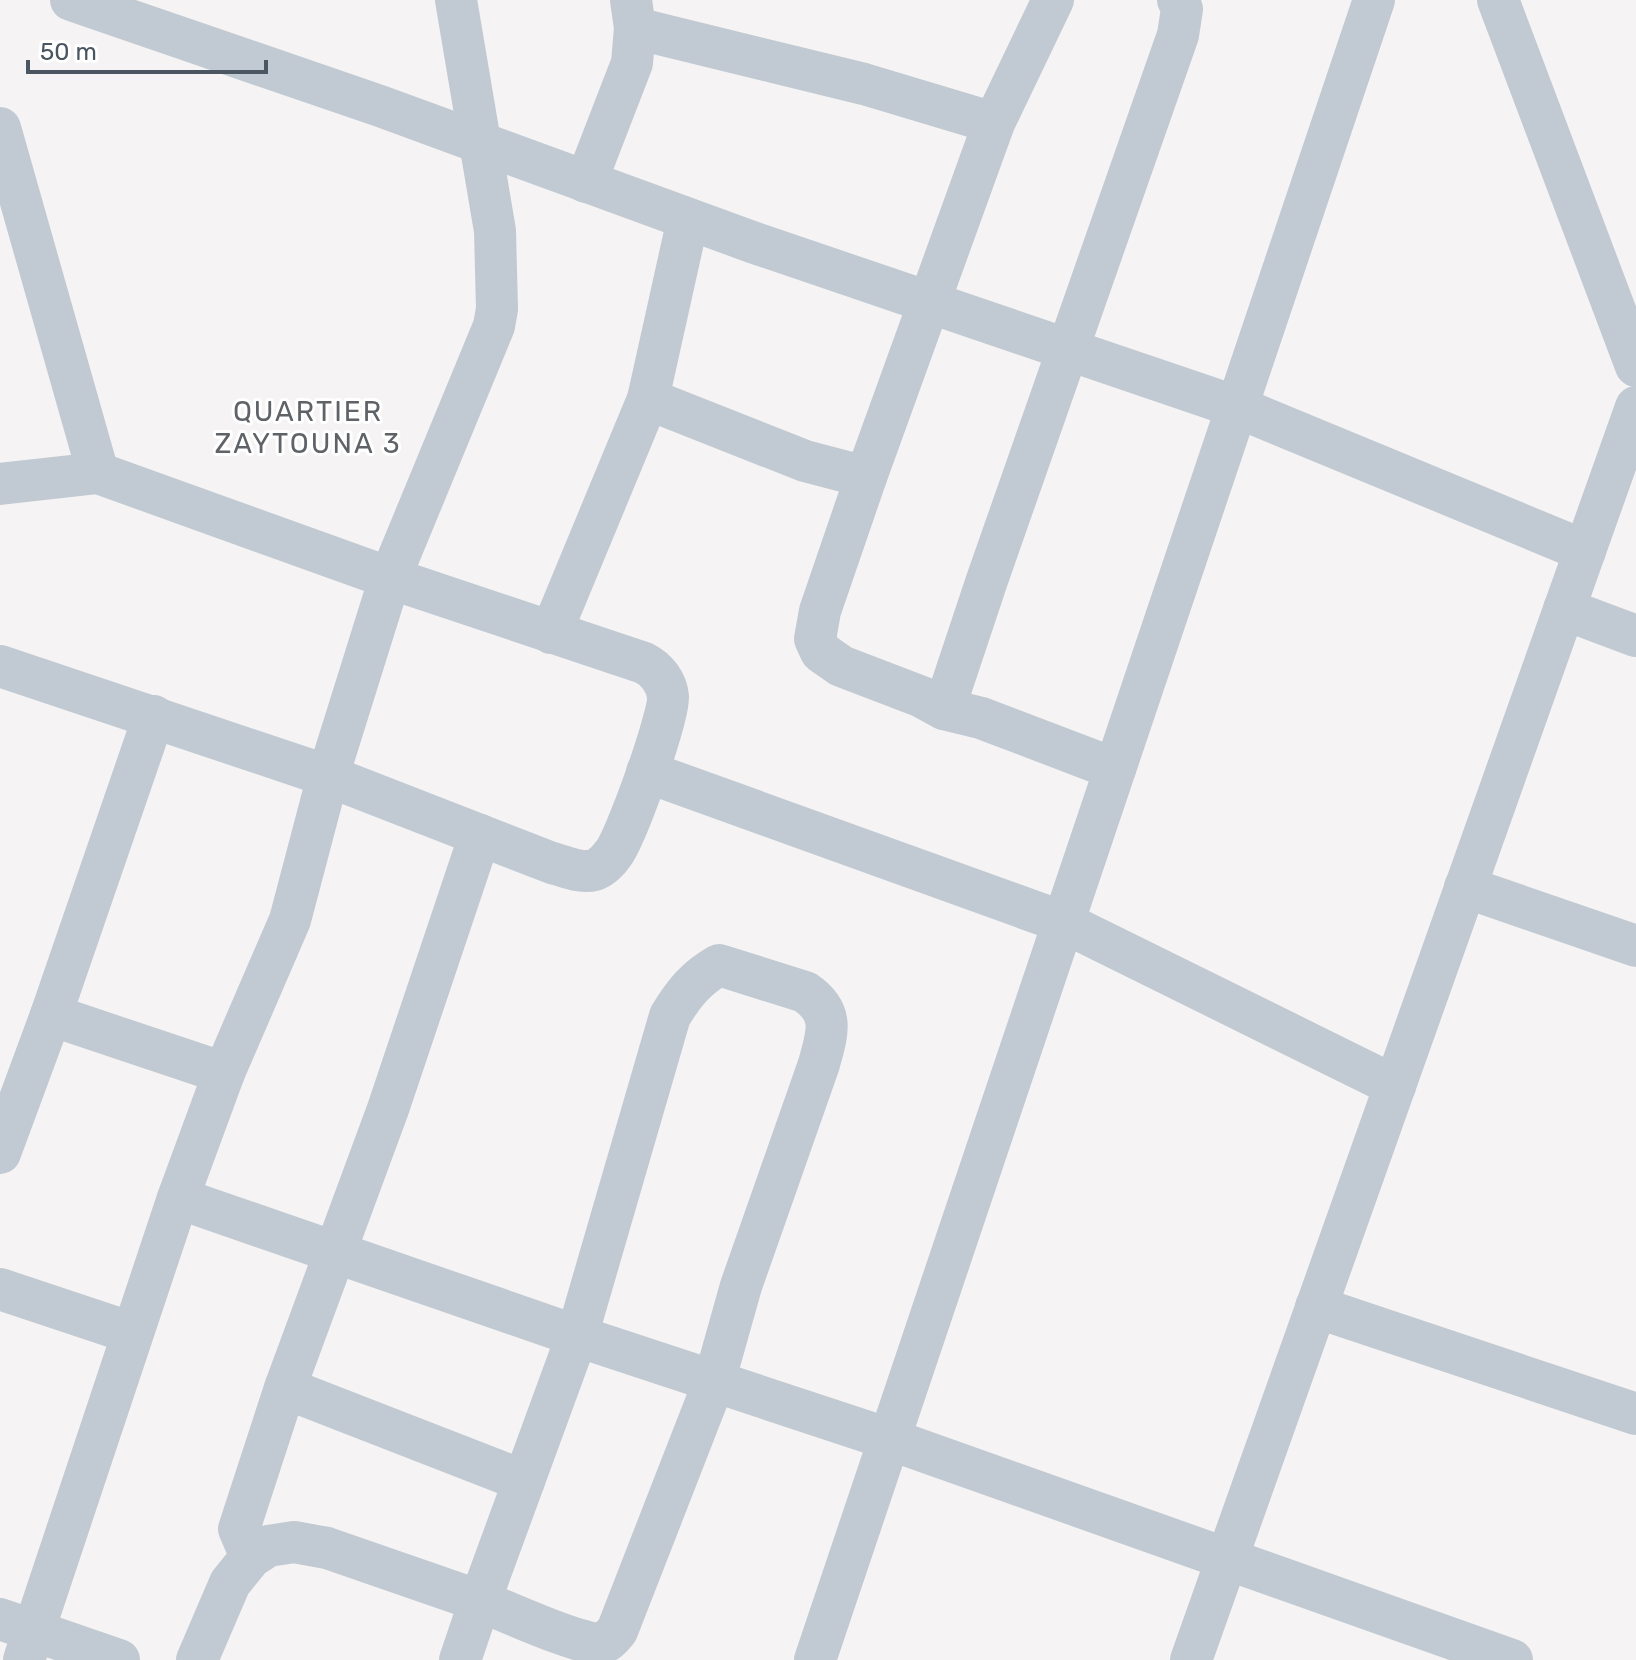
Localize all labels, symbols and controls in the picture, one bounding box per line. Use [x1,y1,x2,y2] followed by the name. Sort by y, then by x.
[28,24,266,74] scale bar
[40,38,97,66] text: 50 m
[214,395,402,460] district label: QUARTIER ZAYTOUNA 3

